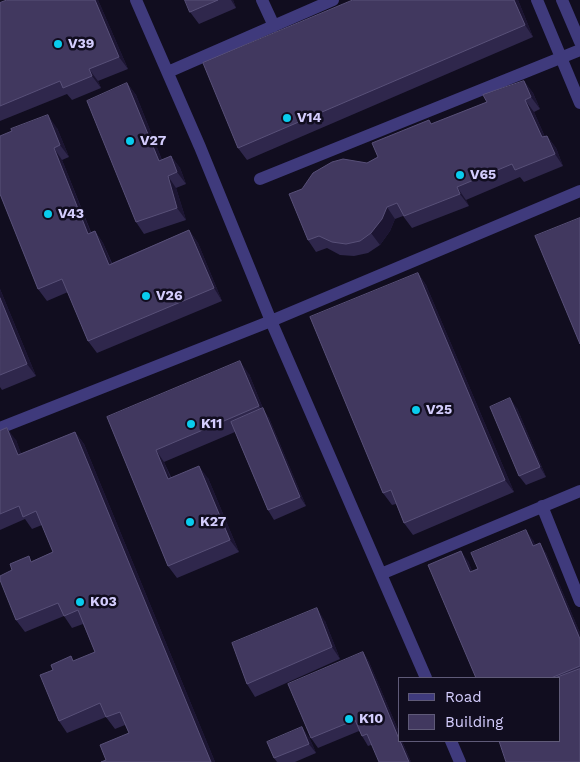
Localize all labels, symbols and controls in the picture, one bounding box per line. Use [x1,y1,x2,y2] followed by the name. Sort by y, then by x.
[68,36,94,52] place label: V39
[52,38,64,50] marker: V39
[297,110,322,126] place label: V14
[281,112,293,124] marker: V14
[140,133,166,149] place label: V27
[124,135,136,147] marker: V27
[470,167,496,183] place label: V65
[454,169,466,181] marker: V65
[58,206,84,222] place label: V43
[42,208,54,220] marker: V43
[156,288,183,304] place label: V26
[140,290,152,302] marker: V26
[426,402,452,418] place label: V25
[410,404,422,416] marker: V25
[201,416,222,432] place label: K11
[185,418,197,430] marker: K11
[200,514,226,530] place label: K27
[184,516,196,528] marker: K27
[90,594,117,610] place label: K03
[74,596,86,608] marker: K03
[398,677,560,742] legend
[445,688,482,706] text: Road
[359,711,383,727] place label: K10
[343,713,355,725] marker: K10
[445,713,503,731] text: Building

